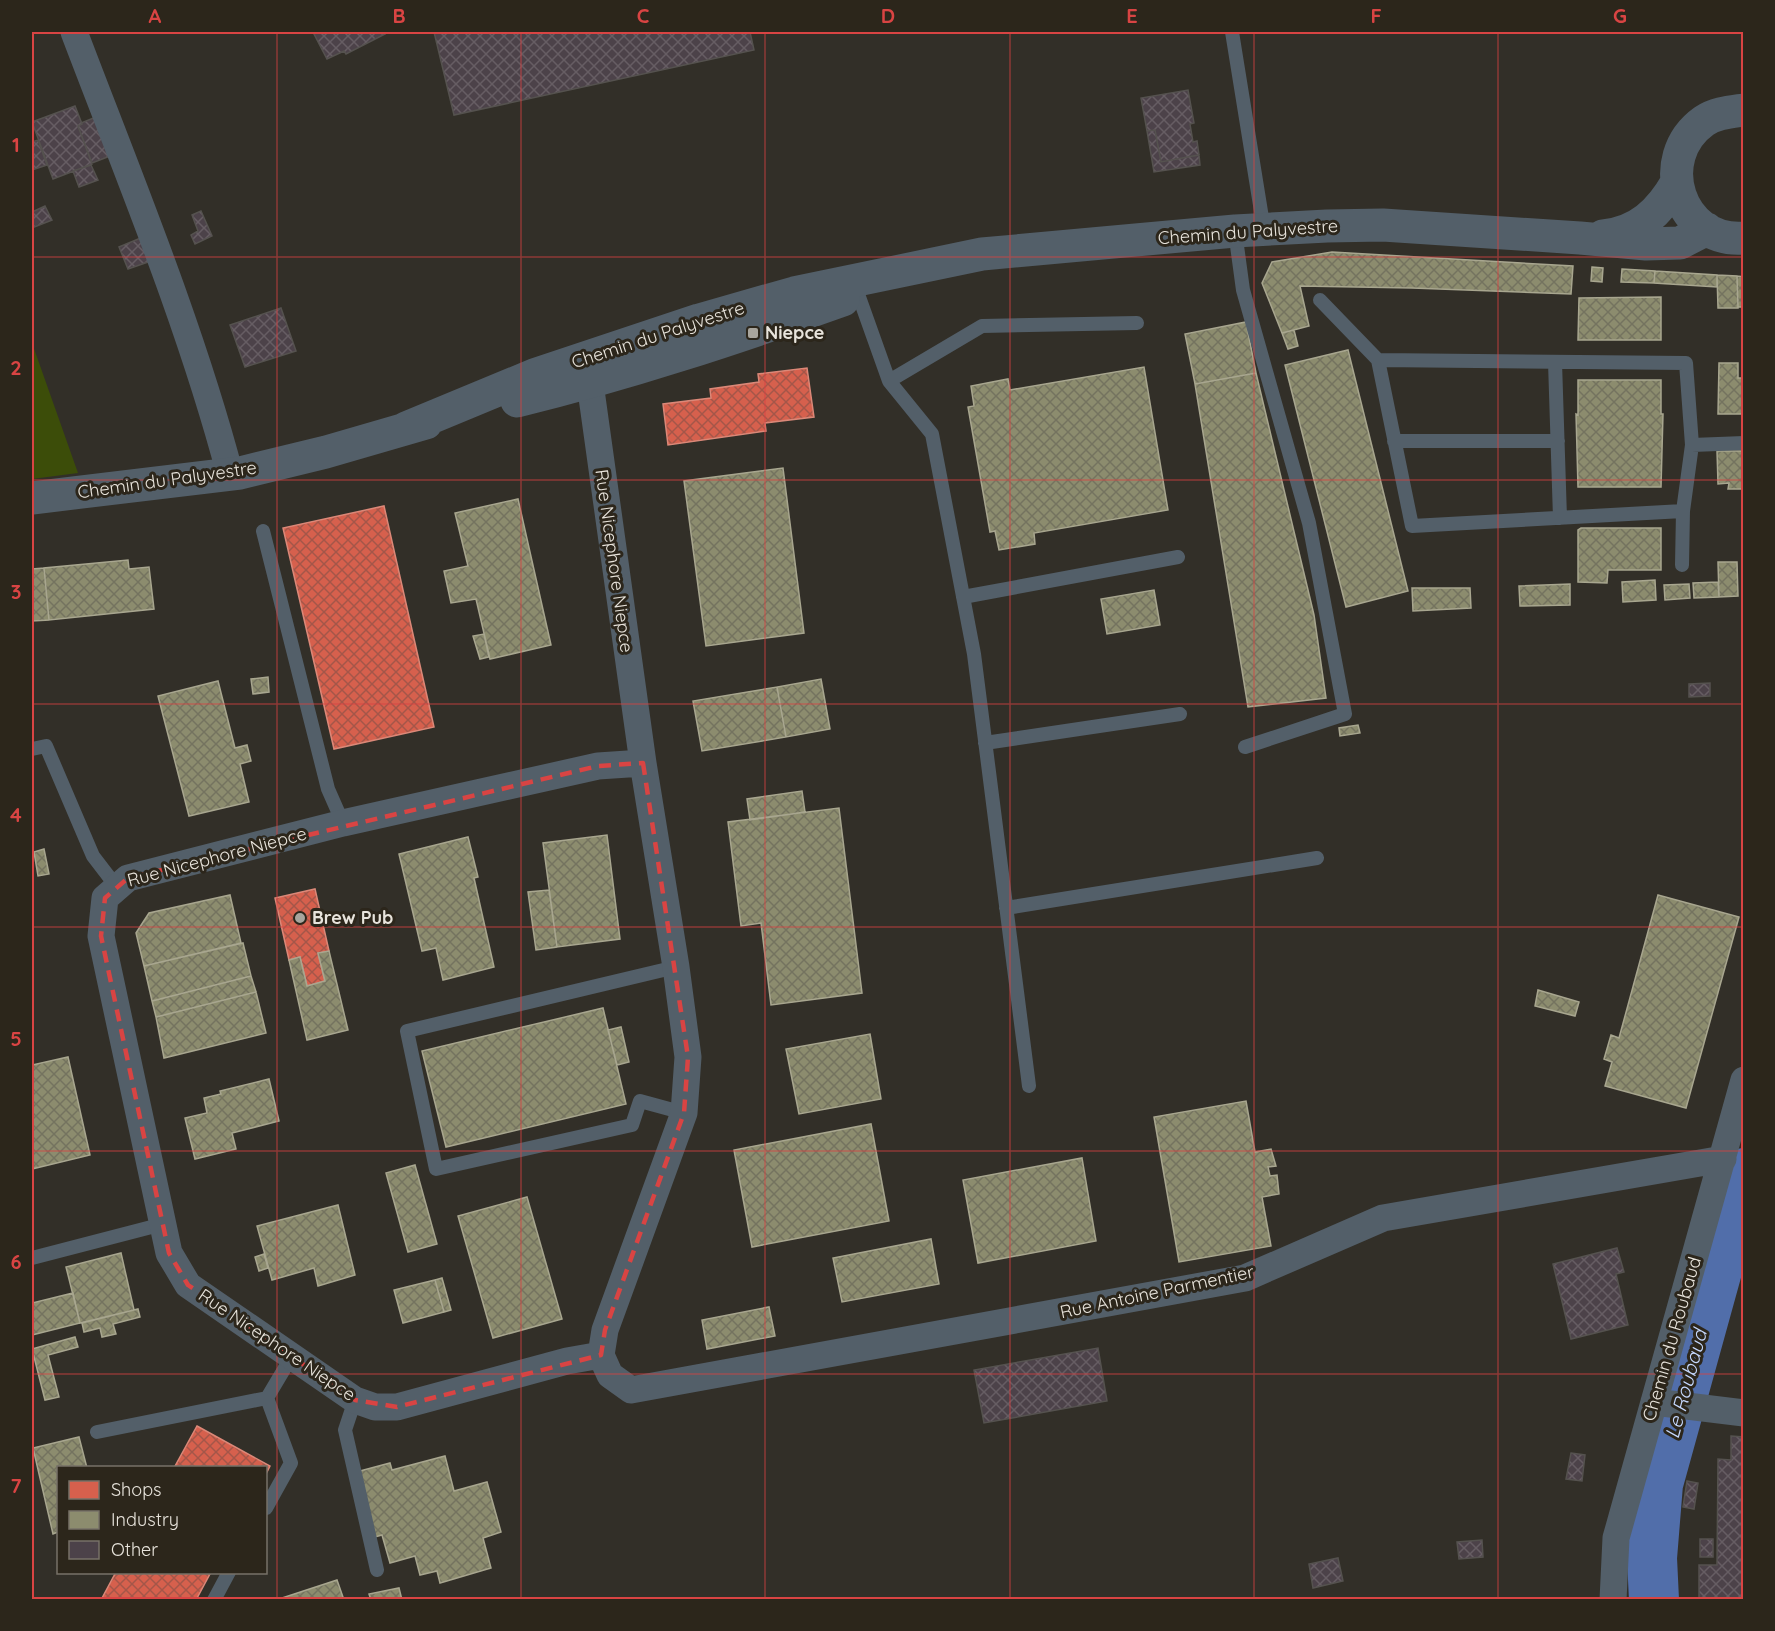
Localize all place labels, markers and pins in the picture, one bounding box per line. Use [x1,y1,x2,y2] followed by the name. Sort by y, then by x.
[765,321,824,344] place label: Niepce
[746,326,760,340] marker: Niepce
[312,906,393,929] place label: Brew Pub
[293,911,307,925] marker: Brew Pub

